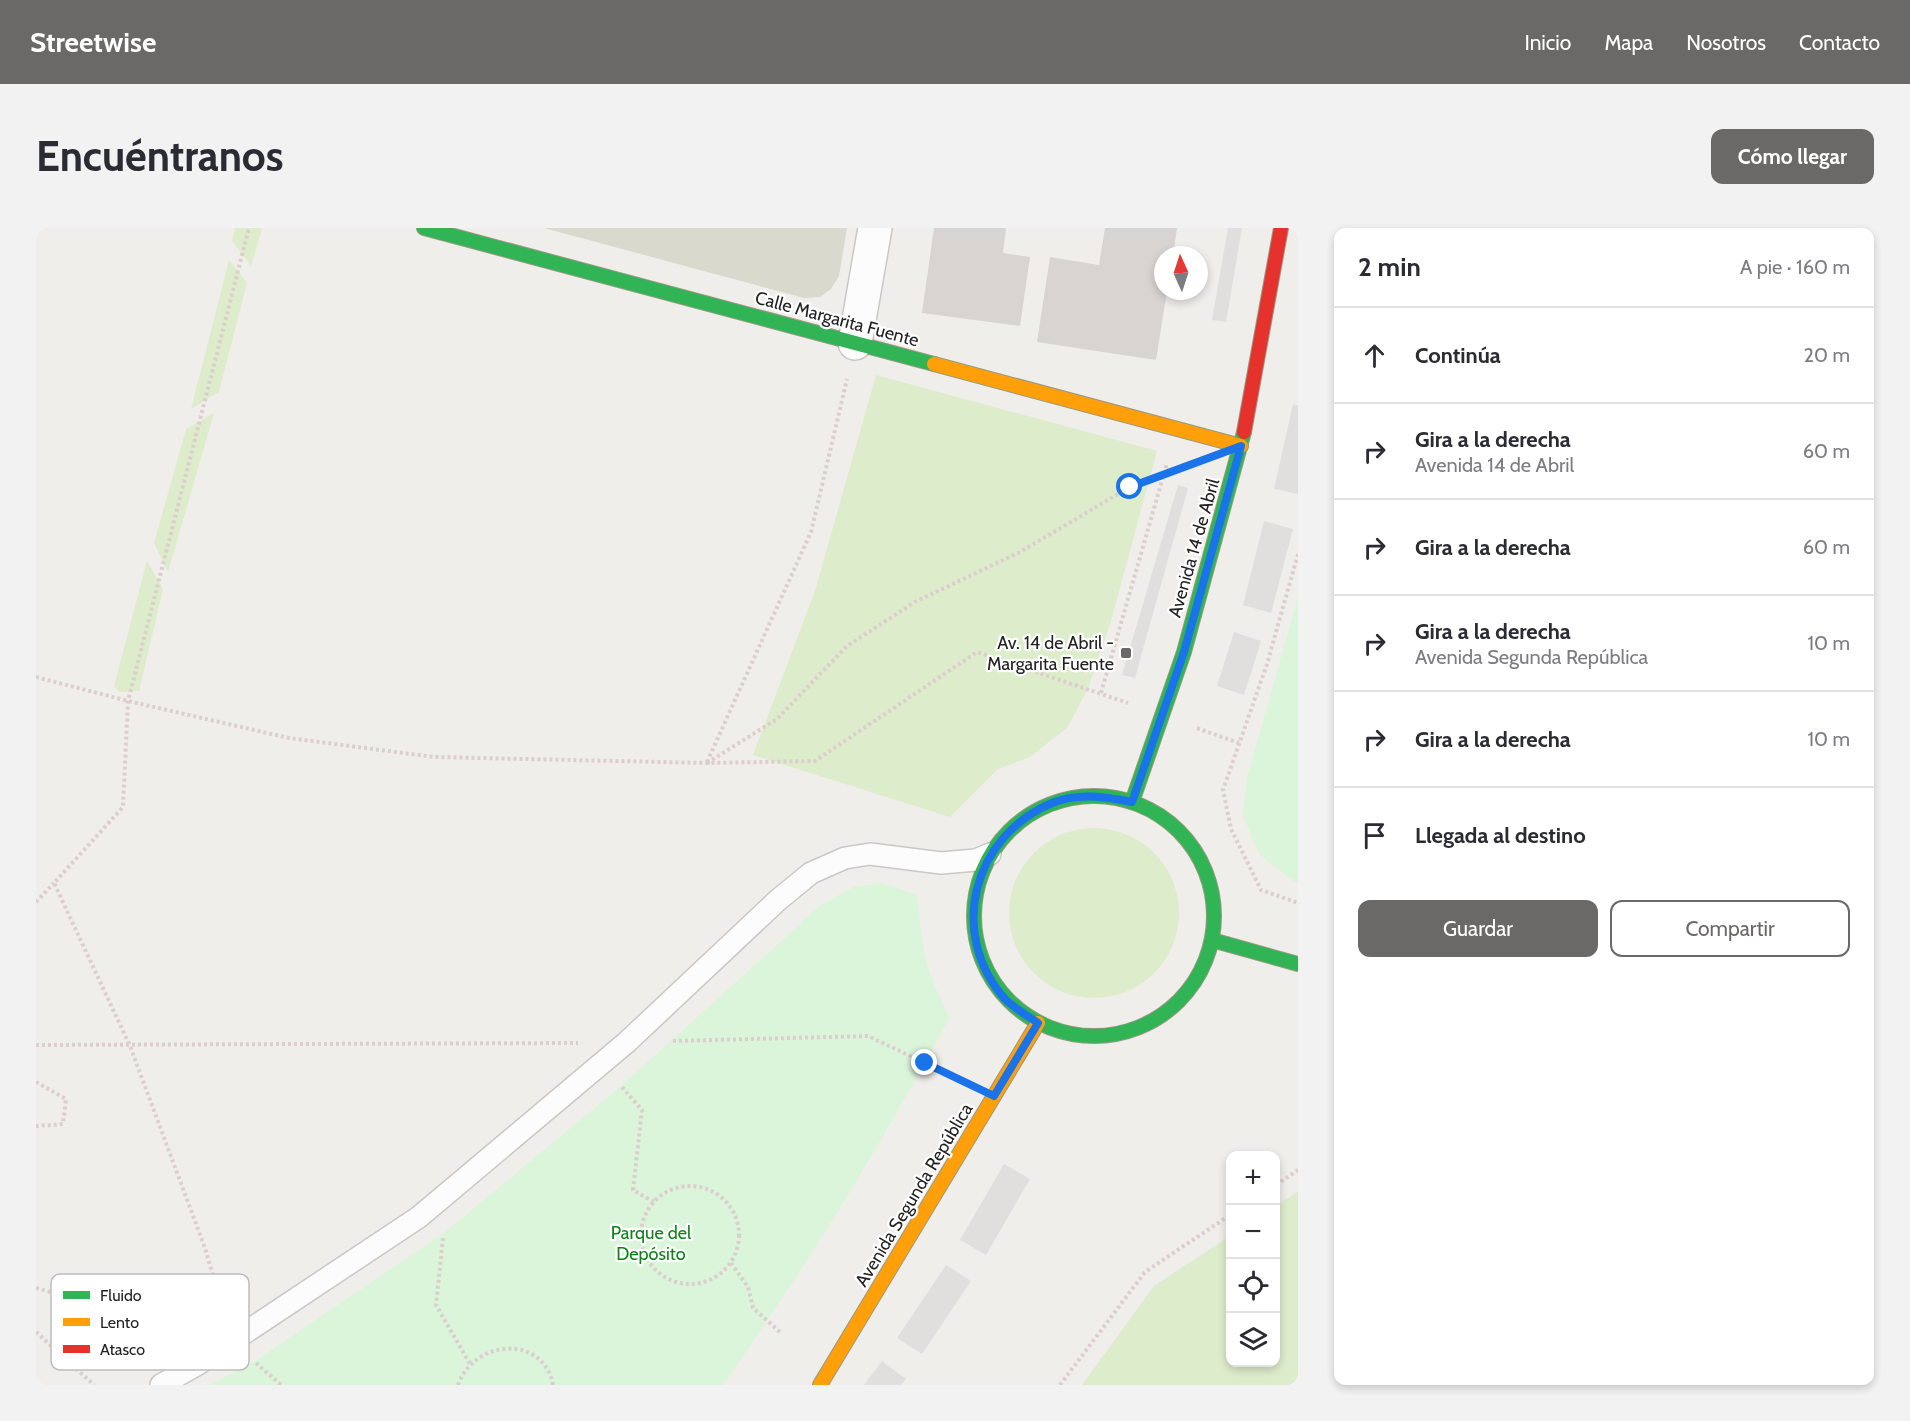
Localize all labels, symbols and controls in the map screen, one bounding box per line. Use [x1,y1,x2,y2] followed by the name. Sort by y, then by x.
[30,25,156,59] text: Streetwise
[1524,30,1571,55] text: Inicio
[1604,30,1653,55] text: Mapa
[1686,30,1766,55] text: Nosotros
[1799,30,1880,55] text: Contacto
[1711,129,1874,184] button: Cómo llegar
[36,130,284,182] text: Encuéntranos
[1154,246,1208,300] north arrow
[1358,251,1421,283] text: 2 min
[1740,255,1850,279] text: A pie · 160 m
[753,287,921,351] street label: Calle Margarita Fuente
[1358,339,1391,372] icon: ahead
[1415,342,1501,369] text: Continúa
[1804,343,1850,367] text: 20 m
[1415,426,1571,453] text: Gira a la derecha
[1358,435,1391,468] icon: right
[1803,439,1850,463] text: 60 m
[1415,453,1574,477] text: Avenida 14 de Abril
[1116,473,1142,499] route start
[1164,475,1225,620] street label: Avenida 14 de Abril
[1358,531,1391,564] icon: right
[1415,534,1571,561] text: Gira a la derecha
[1803,535,1850,559] text: 60 m
[1415,618,1571,645] text: Gira a la derecha
[1358,627,1391,660] icon: right
[1807,631,1850,655] text: 10 m
[987,632,1114,675] place label: Av. 14 de Abril - Margarita Fuente
[1415,645,1648,669] text: Avenida Segunda República
[1119,646,1133,660] marker: Av. 14 de Abril - Margarita Fuente
[1358,723,1391,756] icon: right
[1415,726,1571,753] text: Gira a la derecha
[1807,727,1850,751] text: 10 m
[1358,819,1391,852] icon: arrive
[1415,822,1586,849] text: Llegada al destino
[1358,900,1598,957] button: Guardar
[1610,900,1850,957] button: Compartir
[911,1049,937,1075] route end
[851,1099,978,1291] street label: Avenida Segunda República
[1226,1151,1280,1367] map controls
[1226,1151,1280,1205] button: +
[1226,1205,1280,1259] button: −
[611,1222,692,1265] park label: Parque del Depósito
[1226,1259,1280,1313] button: locate
[51,1274,249,1370] legend
[100,1286,142,1305] text: Fluido
[100,1313,139,1332] text: Lento
[1226,1313,1280,1367] button: layers
[100,1340,145,1359] text: Atasco

